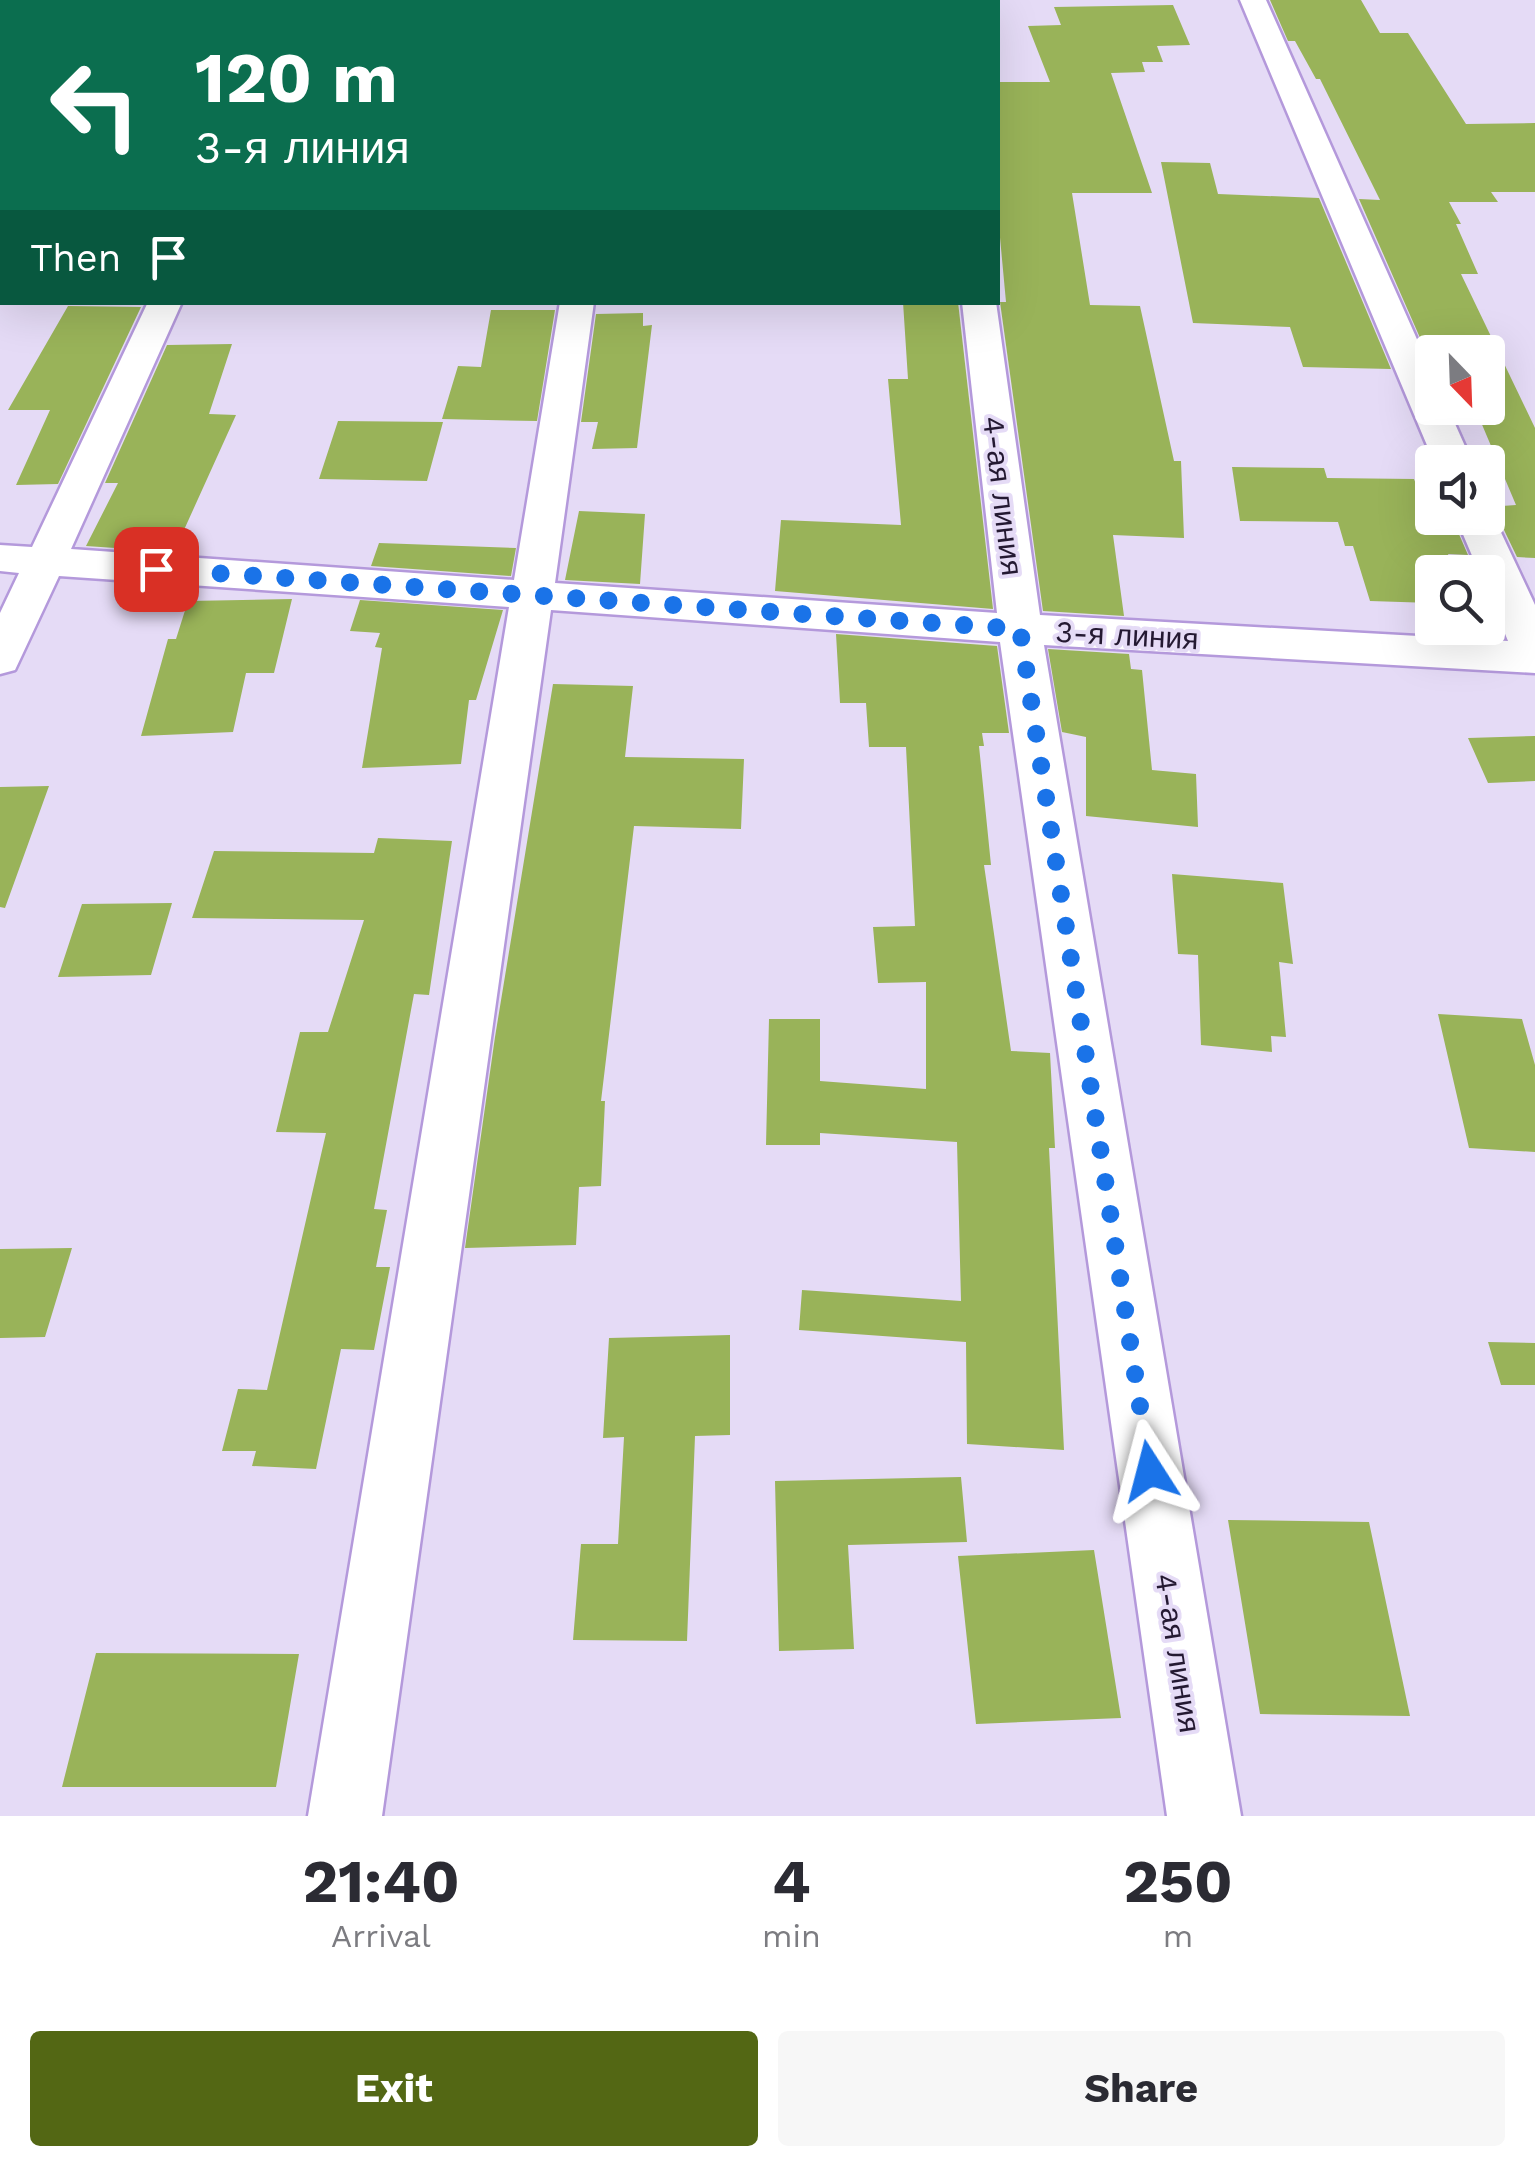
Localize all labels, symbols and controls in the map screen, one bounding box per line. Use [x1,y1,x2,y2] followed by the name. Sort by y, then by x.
[195,37,398,119] text: 120 m
[30,40,160,170] icon: left
[195,121,410,174] text: 3-я линия
[141,230,196,285] icon: arrive
[30,236,121,280] text: Then
[1415,335,1505,425] north arrow
[1415,335,1505,645] map controls
[976,414,1030,578] street label: 4-ая линия
[1415,445,1505,535] button: sound
[114,527,199,612] pin
[129,542,184,597] icon: arrive
[1415,555,1505,645] button: search
[1055,614,1199,656] street label: 3-я линия
[1098,1419,1202,1523] position arrow
[1148,1571,1208,1735] street label: 4-ая линия
[302,1846,460,1917] text: 21:40
[772,1846,811,1917] text: 4
[1123,1846,1233,1917] text: 250
[331,1917,431,1955] text: Arrival
[762,1917,821,1955] text: min
[1163,1917,1193,1955] text: m
[30,2031,758,2146] button: Exit
[778,2031,1505,2146] button: Share

